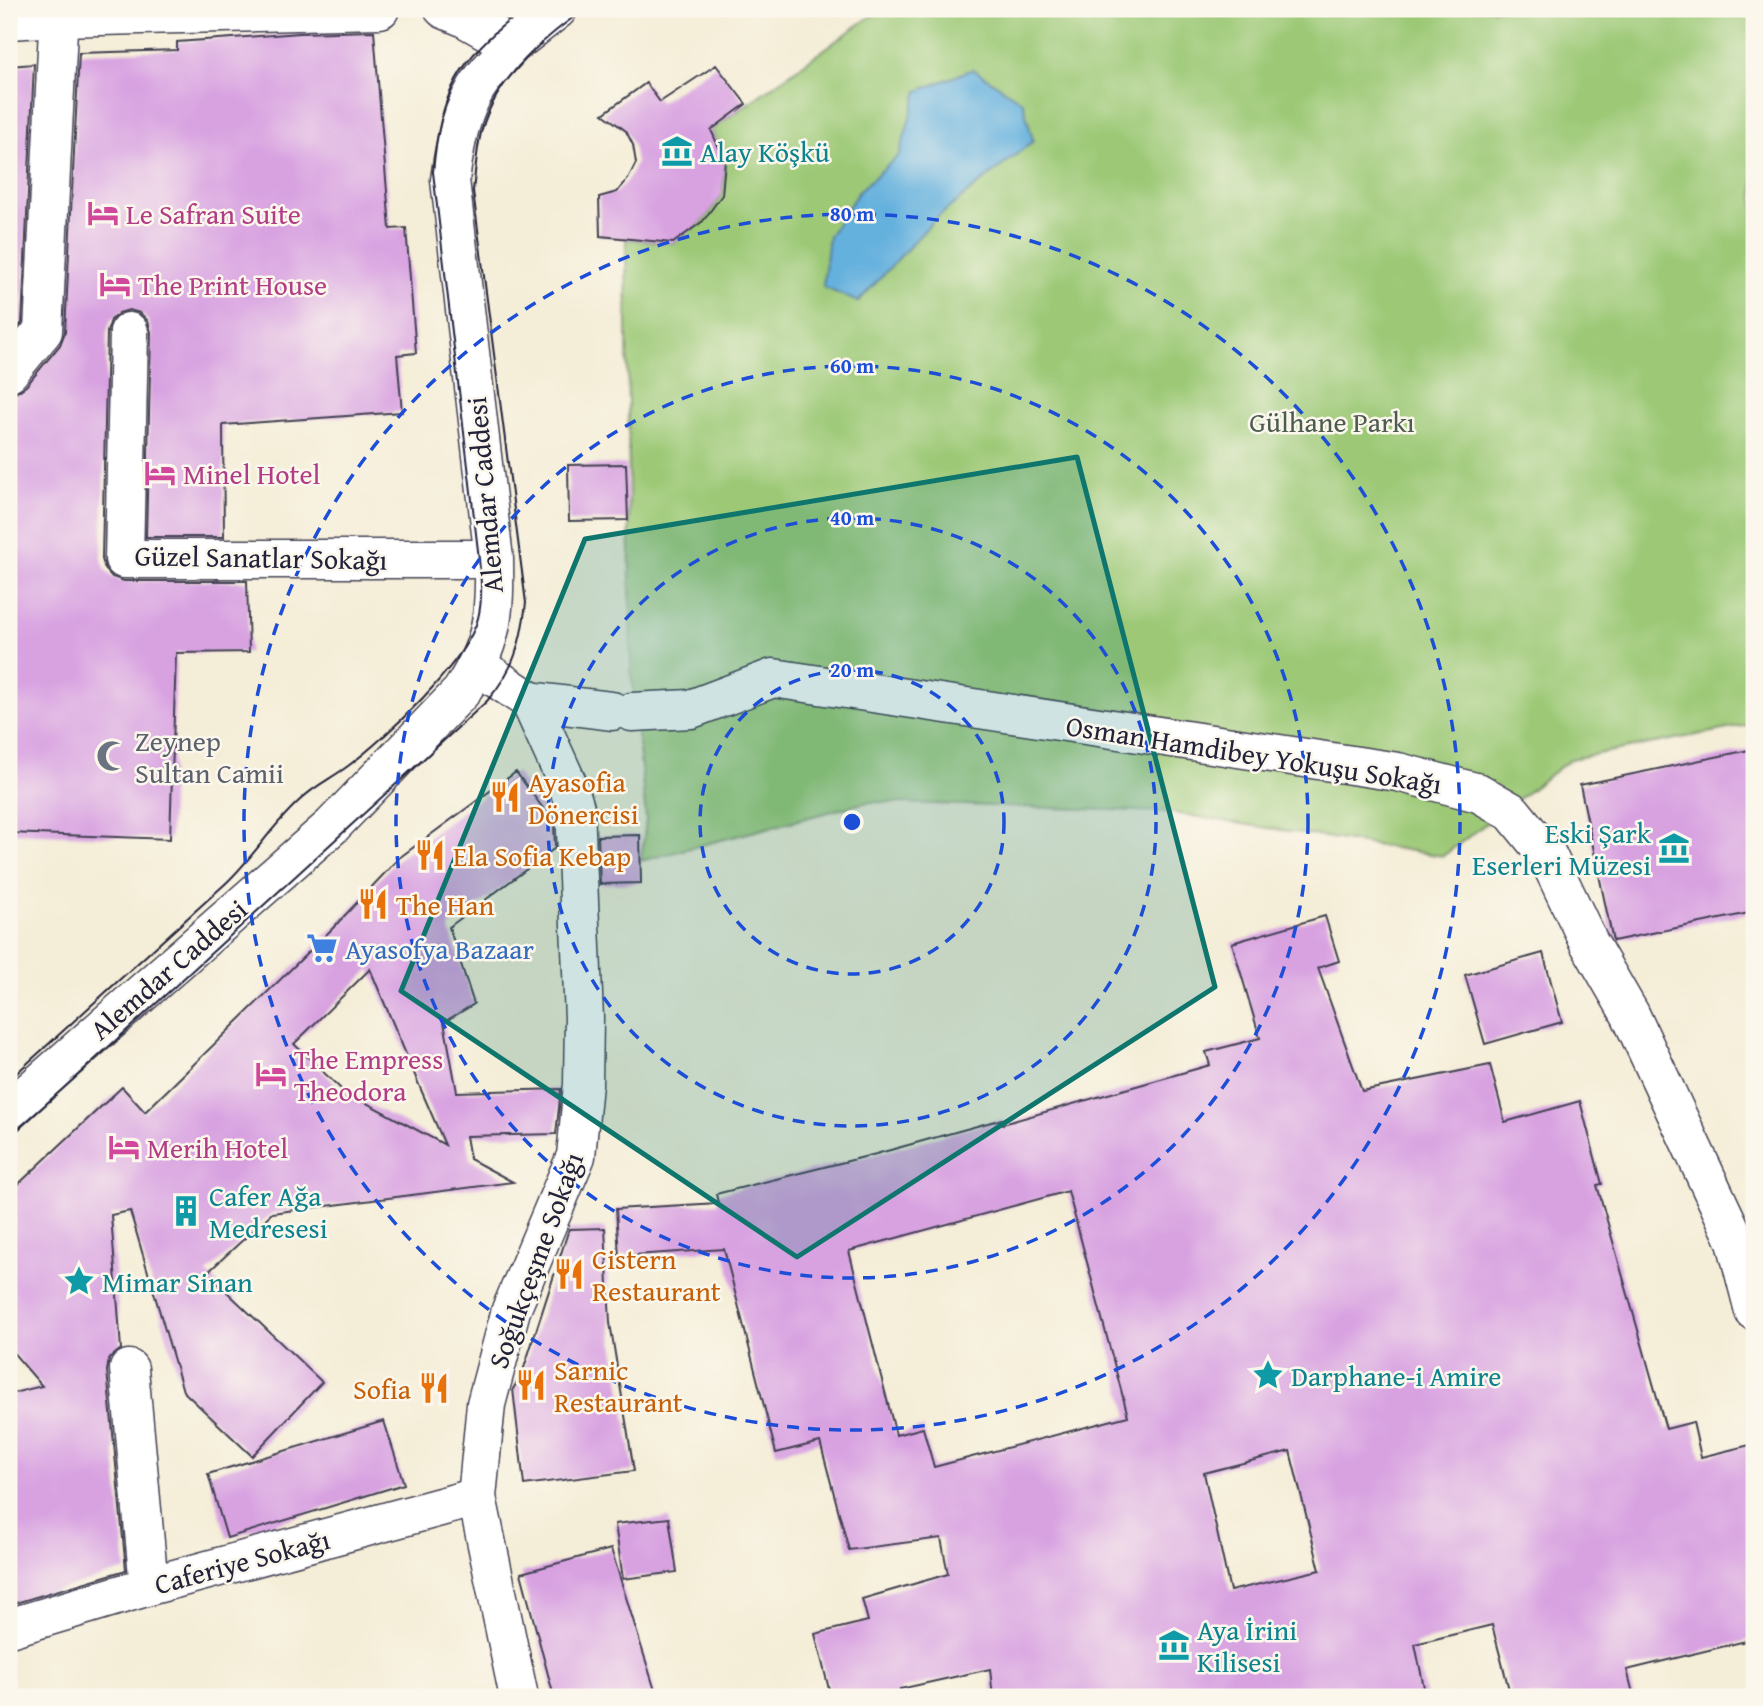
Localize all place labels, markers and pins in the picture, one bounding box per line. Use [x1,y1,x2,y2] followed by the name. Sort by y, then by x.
[700,131,830,172] place label: Alay Köşkü
[660,134,694,168] museum icon: Alay Köşkü
[126,193,301,234] place label: Le Safran Suite
[86,196,120,230] hotel icon: Le Safran Suite
[138,264,327,305] place label: The Print House
[98,267,132,301] hotel icon: The Print House
[183,453,321,494] place label: Minel Hotel
[143,456,177,490] hotel icon: Minel Hotel
[135,720,284,793] place label: Zeynep Sultan Camii
[95,739,129,773] mosque icon: Zeynep Sultan Camii
[528,761,639,834] place label: Ayasofia Dönercisi
[488,780,522,814] restaurant icon: Ayasofia Dönercisi
[840,810,864,834] centre of rings
[1472,812,1652,885] place label: Eski Şark Eserleri Müzesi
[1657,831,1691,865] museum icon: Eski Şark Eserleri Müzesi
[453,835,631,876] place label: Ela Sofia Kebap
[413,838,447,872] restaurant icon: Ela Sofia Kebap
[396,884,495,925] place label: The Han
[356,887,390,921] restaurant icon: The Han
[345,928,535,969] place label: Ayasofya Bazaar
[305,931,339,965] supermarket icon: Ayasofya Bazaar
[294,1038,443,1111] place label: The Empress Theodora
[254,1057,288,1091] hotel icon: The Empress Theodora
[147,1127,288,1168] place label: Merih Hotel
[107,1130,141,1164] hotel icon: Merih Hotel
[209,1175,328,1248] place label: Cafer Ağa Medresesi
[169,1194,203,1228] building icon: Cafer Ağa Medresesi
[592,1238,721,1311] place label: Cistern Restaurant
[552,1257,586,1291] restaurant icon: Cistern Restaurant
[102,1261,253,1302] place label: Mimar Sinan
[62,1264,96,1298] place icon: Mimar Sinan
[554,1349,683,1422] place label: Sarnic Restaurant
[1291,1355,1501,1396] place label: Darphane-i Amire
[1251,1358,1285,1392] place icon: Darphane-i Amire
[353,1368,412,1409] place label: Sofia
[514,1368,548,1402] restaurant icon: Sarnic Restaurant
[417,1371,451,1405] restaurant icon: Sofia
[1197,1609,1297,1682] place label: Aya İrini Kilisesi
[1157,1628,1191,1662] museum icon: Aya İrini Kilisesi

